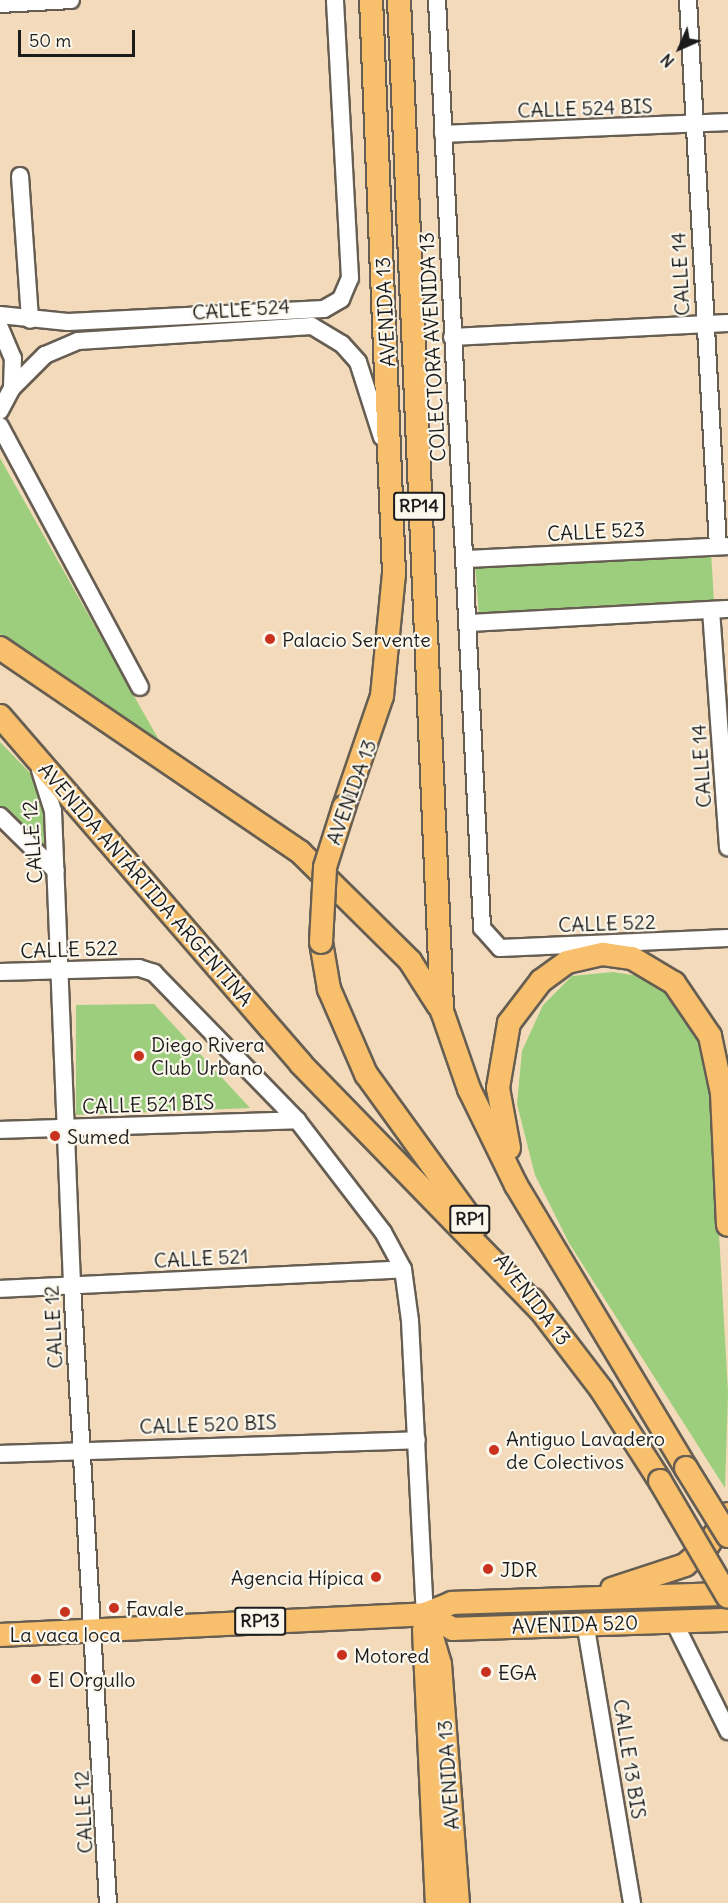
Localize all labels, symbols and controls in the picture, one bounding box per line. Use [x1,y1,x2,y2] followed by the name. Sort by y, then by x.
[21,18,138,56] scale bar
[650,18,710,78] north arrow
[29,29,71,52] text: 50 m
[656,50,678,72] text: N
[517,94,653,122] street label: CALLE 524 BIS
[414,232,450,462] street label: COLECTORA AVENIDA 13
[666,232,694,316] street label: CALLE 14
[370,256,400,368] street label: AVENIDA 13
[191,294,291,324] street label: CALLE 524
[392,491,446,521] road number: RP14
[546,516,646,546] street label: CALLE 523
[282,627,431,651] place label: Palacio Servente
[263,632,277,646] marker: Palacio Servente
[686,723,716,809] street label: CALLE 14
[321,736,381,848] street label: AVENIDA 13
[34,757,258,1011] street label: AVENIDA ANTÁRTIDA ARGENTINA
[17,800,47,884] street label: CALLE 12
[558,909,656,937] street label: CALLE 522
[20,935,118,963] street label: CALLE 522
[151,1032,265,1079] place label: Diego Rivera Club Urbano
[132,1049,146,1063] marker: Diego Rivera Club Urbano
[82,1090,214,1118] street label: CALLE 521 BIS
[67,1124,130,1148] place label: Sumed
[48,1129,62,1143] marker: Sumed
[449,1204,491,1234] road number: RP1
[153,1244,249,1272] street label: CALLE 521
[490,1248,576,1350] street label: AVENIDA 13
[39,1285,67,1369] street label: CALLE 12
[139,1410,277,1438] street label: CALLE 520 BIS
[506,1426,665,1473] place label: Antiguo Lavadero de Colectivos
[487,1443,501,1457] marker: Antiguo Lavadero de Colectivos
[500,1557,537,1581] place label: JDR
[481,1562,495,1576] marker: JDR
[231,1565,364,1589] place label: Agencia Hípica
[369,1570,383,1584] marker: Agencia Hípica
[126,1596,184,1620] place label: Favale
[107,1601,121,1615] marker: Favale
[58,1605,72,1619] marker: La vaca loca
[233,1606,287,1636] road number: RP13
[511,1610,639,1638] street label: AVENIDA 520
[9,1622,121,1646] place label: La vaca loca
[354,1643,429,1667] place label: Motored
[335,1648,349,1662] marker: Motored
[498,1660,537,1684] place label: EGA
[479,1665,493,1679] marker: EGA
[48,1667,135,1691] place label: El Orgullo
[29,1672,43,1686] marker: El Orgullo
[609,1697,651,1821] street label: CALLE 13 BIS
[432,1719,464,1831] street label: AVENIDA 13
[69,1770,97,1854] street label: CALLE 12

